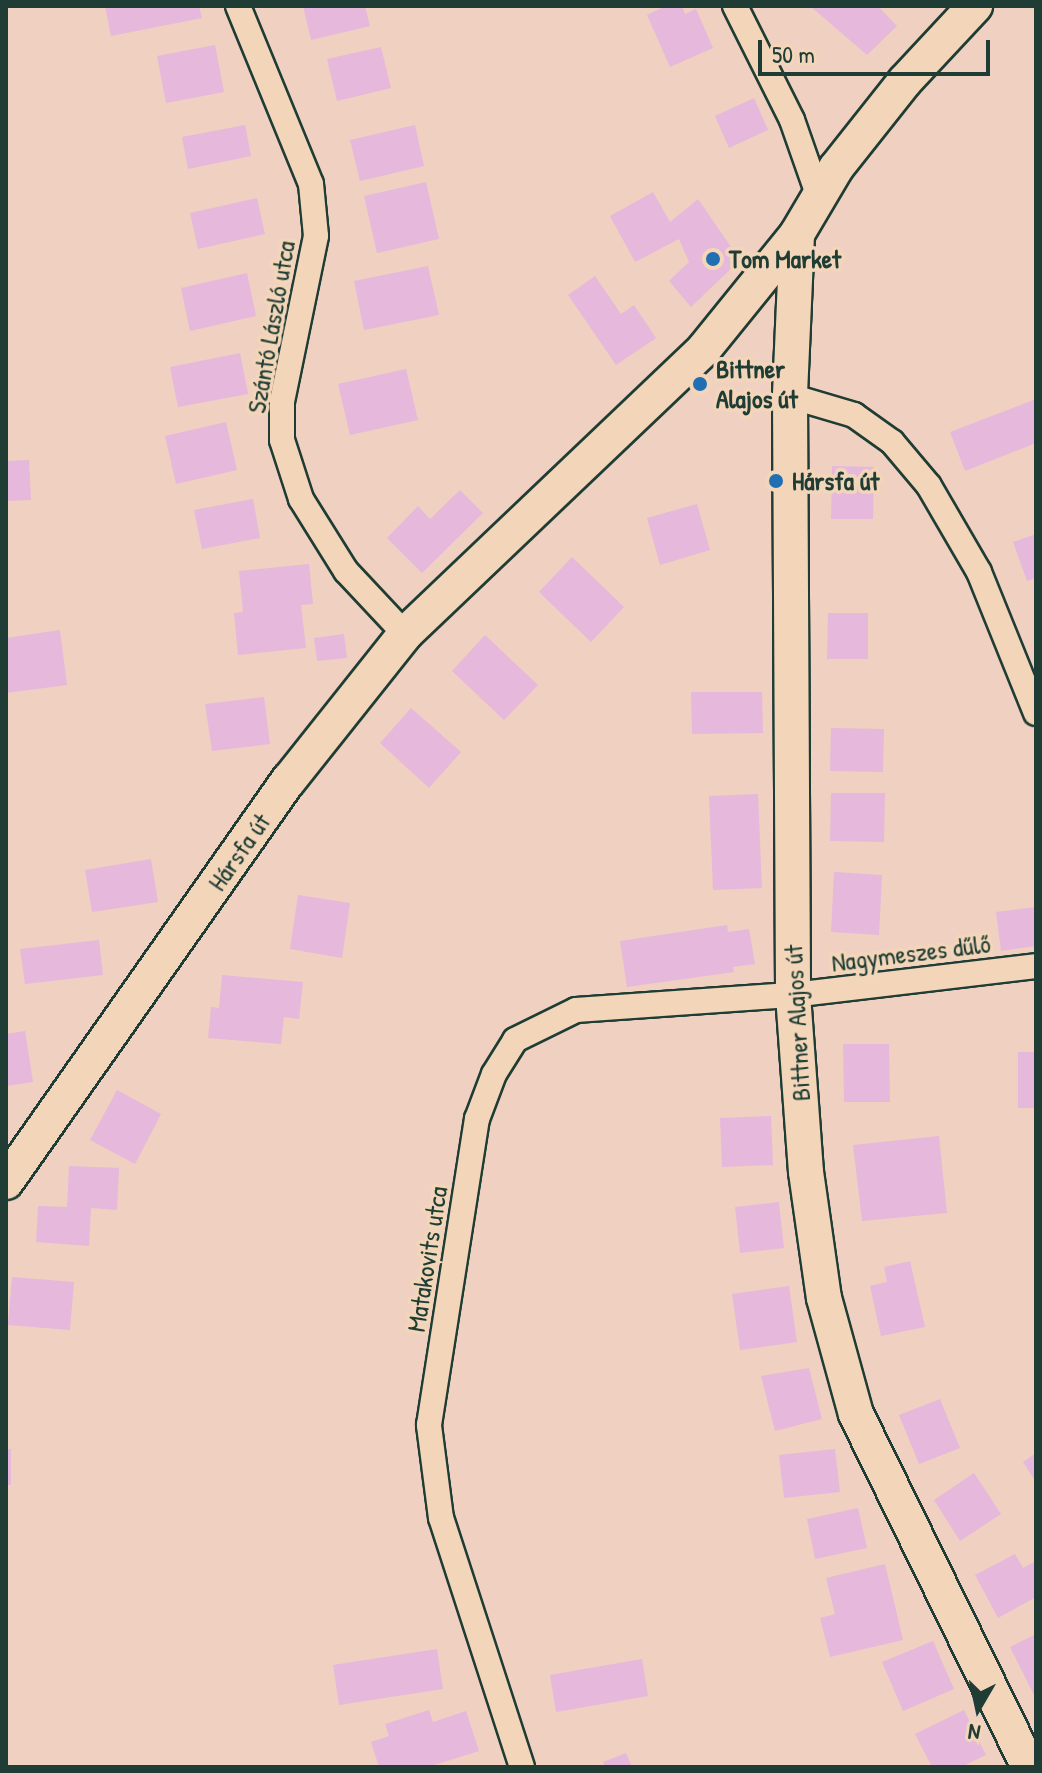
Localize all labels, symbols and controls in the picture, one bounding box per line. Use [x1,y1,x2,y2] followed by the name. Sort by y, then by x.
[762,24,994,74] scale bar
[772,38,815,70] text: 50 m
[240,238,302,416] street label: Szántó László utca
[729,243,841,275] place label: Tom Market
[704,250,722,268] marker: Tom Market
[716,353,798,414] place label: Bittner Alajos út
[691,375,709,393] marker: Bittner Alajos út
[792,465,879,497] place label: Hársfa út
[767,472,785,490] marker: Hársfa út
[201,807,277,897] street label: Hársfa út
[830,928,992,978] street label: Nagymeszes dűlő
[777,944,817,1102] street label: Bittner Alajos út
[400,1184,454,1334] street label: Matakovits utca
[938,1669,1018,1749] north arrow
[966,1717,982,1748] text: N

